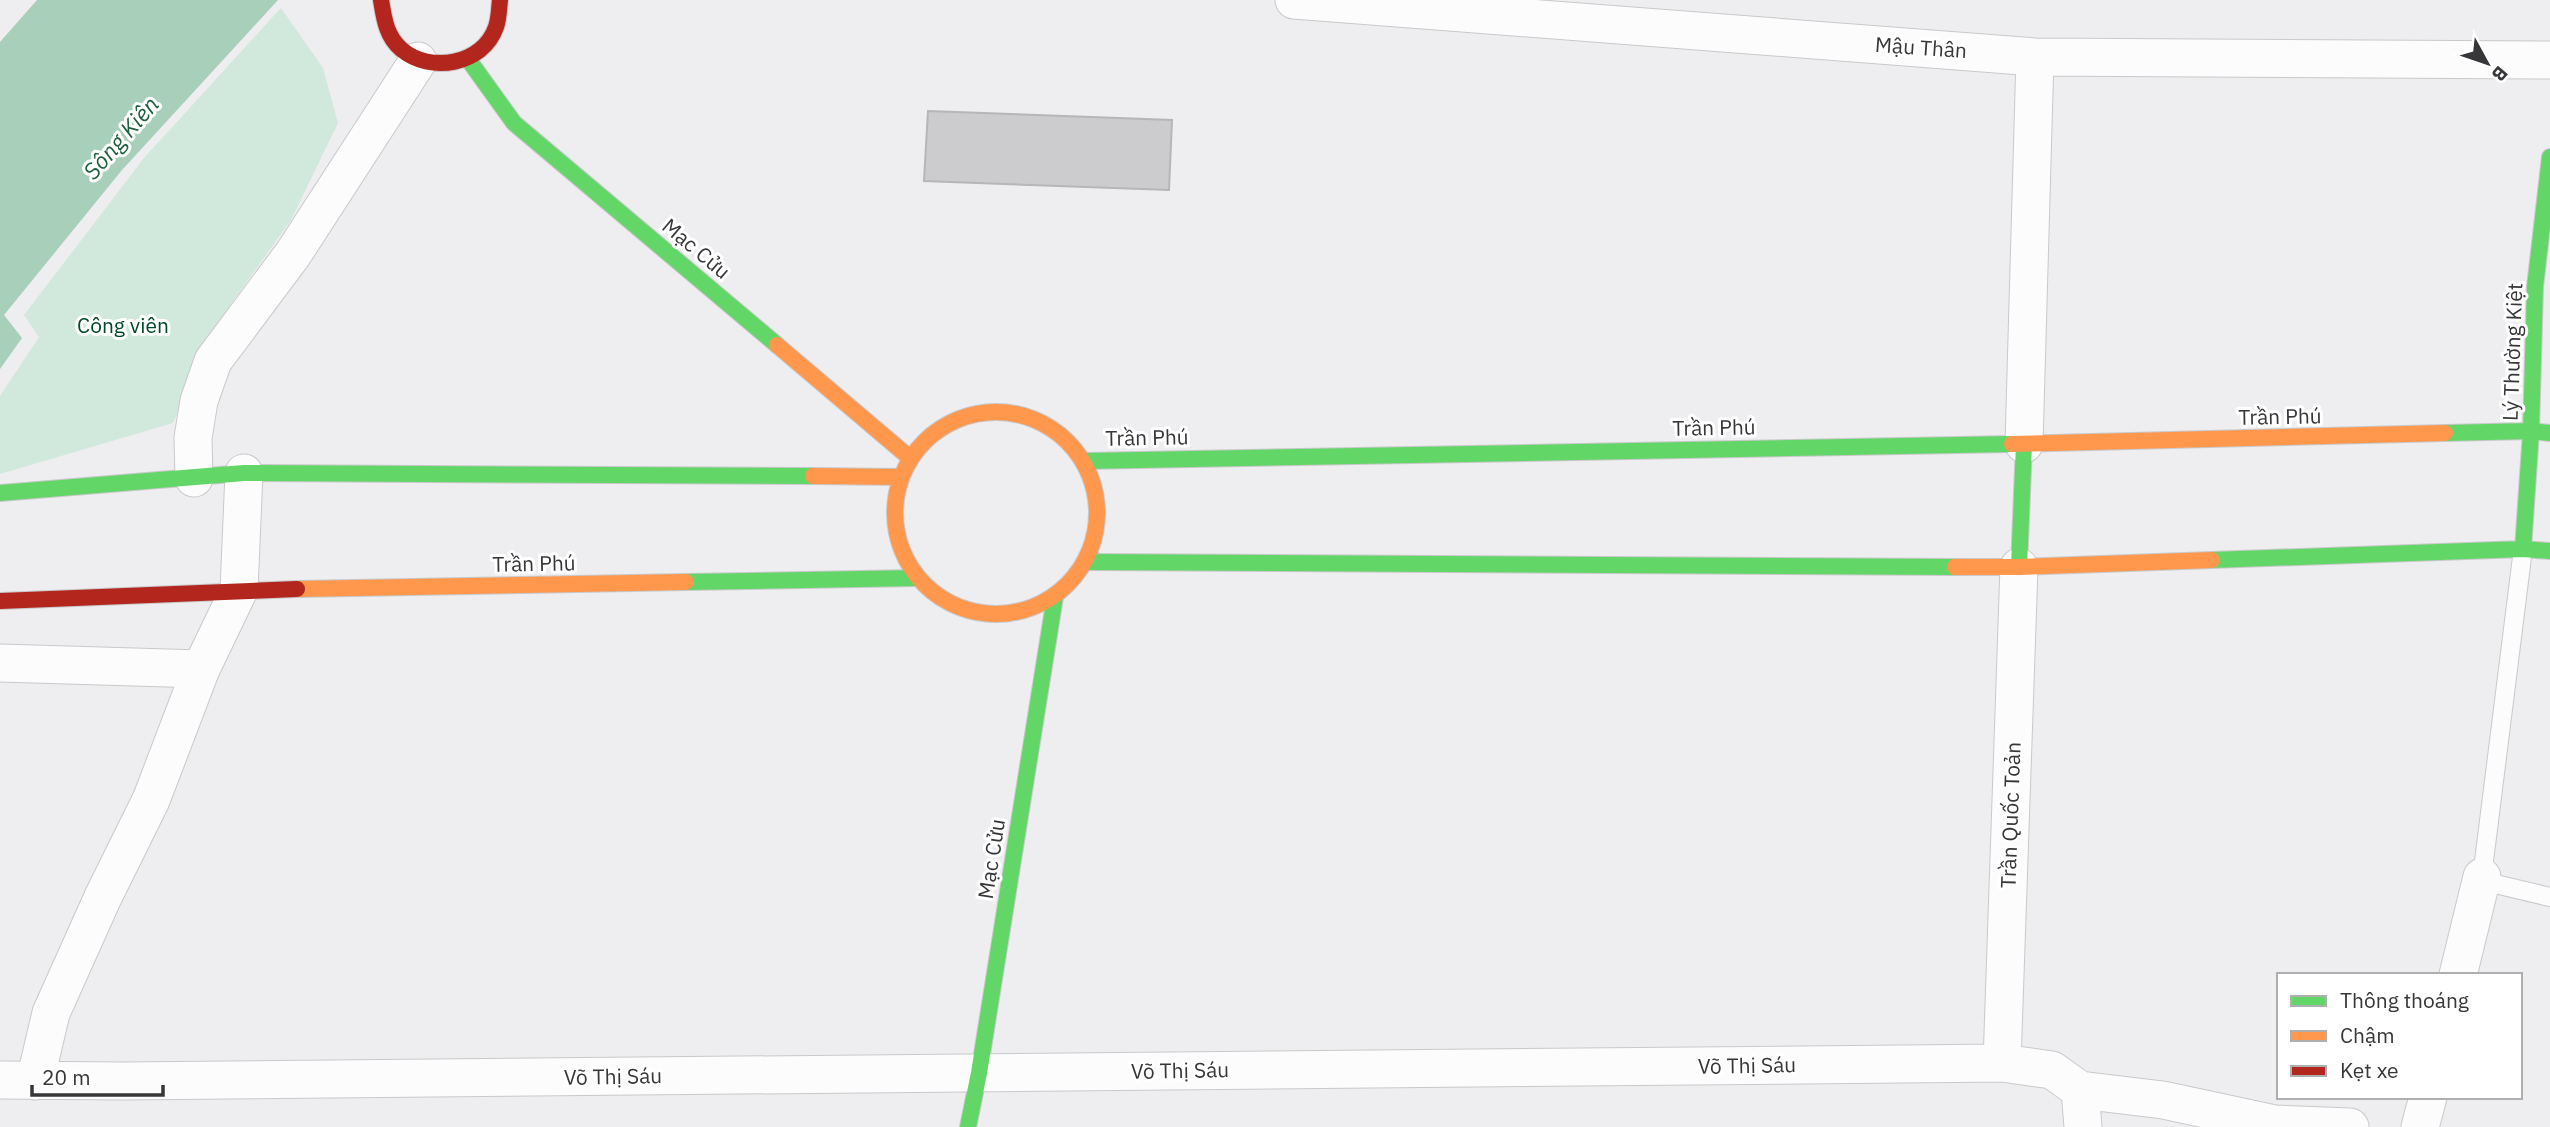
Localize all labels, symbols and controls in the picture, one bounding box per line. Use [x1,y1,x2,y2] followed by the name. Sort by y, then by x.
[2452,28,2522,98] north arrow
[1874,30,1968,64] street label: Mậu Thân
[2487,61,2513,87] text: B
[76,89,165,185] water label: Sông Kiên
[657,212,737,285] street label: Mạc Cửu
[2496,282,2528,422] street label: Lý Thường Kiệt
[77,311,169,339] park label: Công viên
[2238,401,2322,431] street label: Trần Phú
[1672,412,1756,442] street label: Trần Phú
[1105,422,1189,452] street label: Trần Phú
[492,548,576,578] street label: Trần Phú
[1993,741,2027,889] street label: Trần Quốc Toản
[971,817,1011,901] street label: Mạc Cửu
[2277,973,2522,1099] legend
[2340,986,2469,1014] text: Thông thoáng
[2340,1021,2395,1049] text: Chậm
[1698,1050,1796,1080] street label: Võ Thị Sáu
[32,1054,163,1098] scale bar
[1131,1055,1229,1085] street label: Võ Thị Sáu
[2340,1056,2399,1084] text: Kẹt xe
[564,1061,662,1091] street label: Võ Thị Sáu
[42,1063,91,1091] text: 20 m

